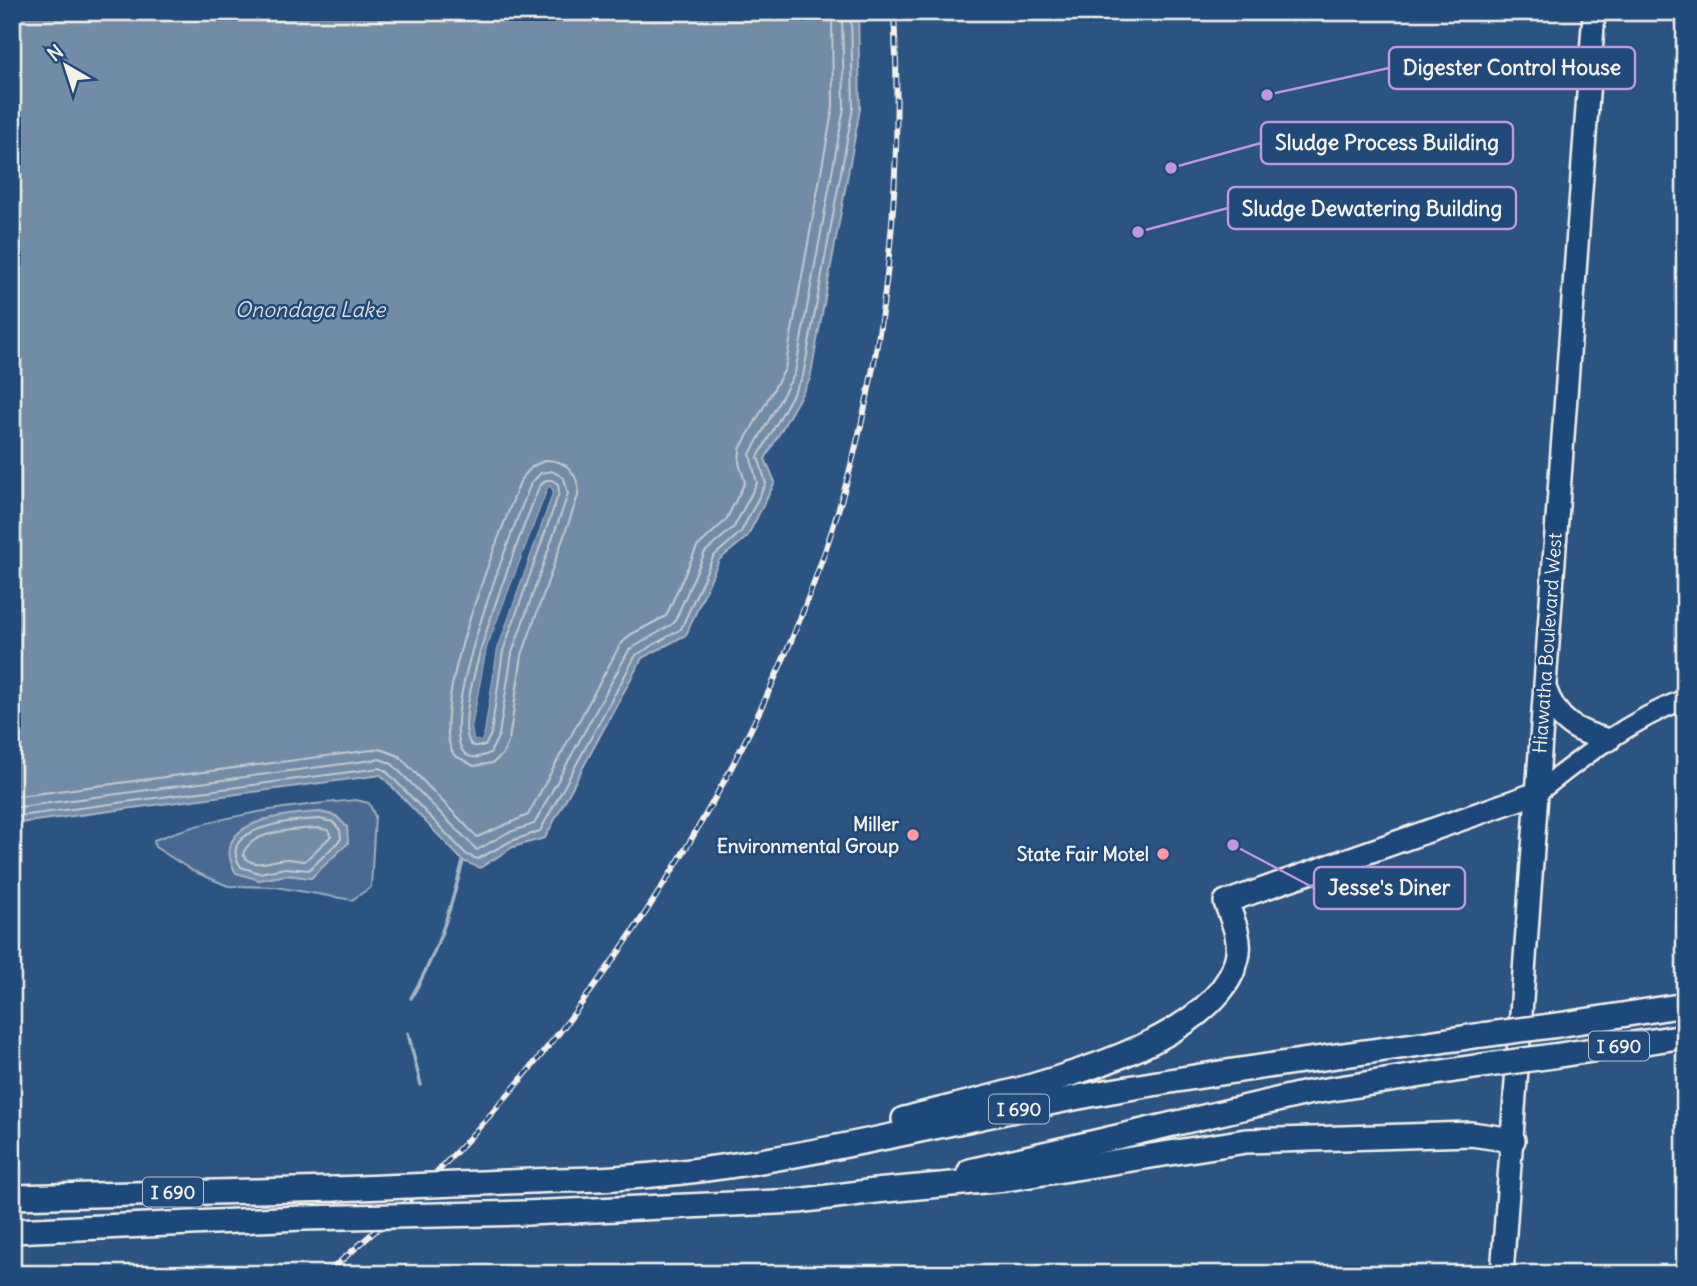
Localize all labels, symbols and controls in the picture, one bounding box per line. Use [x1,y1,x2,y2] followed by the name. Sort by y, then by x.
[32,32,102,102] north arrow
[43,39,68,66] text: N
[1389,47,1635,89] callout: Digester Control House
[1403,54,1621,81] text: Digester Control House
[1261,122,1513,164] callout: Sludge Process Building
[1275,129,1499,156] text: Sludge Process Building
[1228,187,1516,229] callout: Sludge Dewatering Building
[1242,195,1502,222] text: Sludge Dewatering Building
[235,296,387,323] water label: Onondaga Lake
[1527,532,1567,754] street label: Hiawatha Boulevard West
[717,812,899,858] place label: Miller Environmental Group
[905,827,921,843] marker: Miller Environmental Group
[1017,842,1149,866] place label: State Fair Motel
[1155,846,1171,862] marker: State Fair Motel
[1314,867,1465,909] callout: Jesse's Diner
[1328,874,1451,901] text: Jesse's Diner
[1589,1031,1649,1060] road number: I 690
[989,1094,1049,1124] road number: I 690
[143,1177,203,1206] road number: I 690

